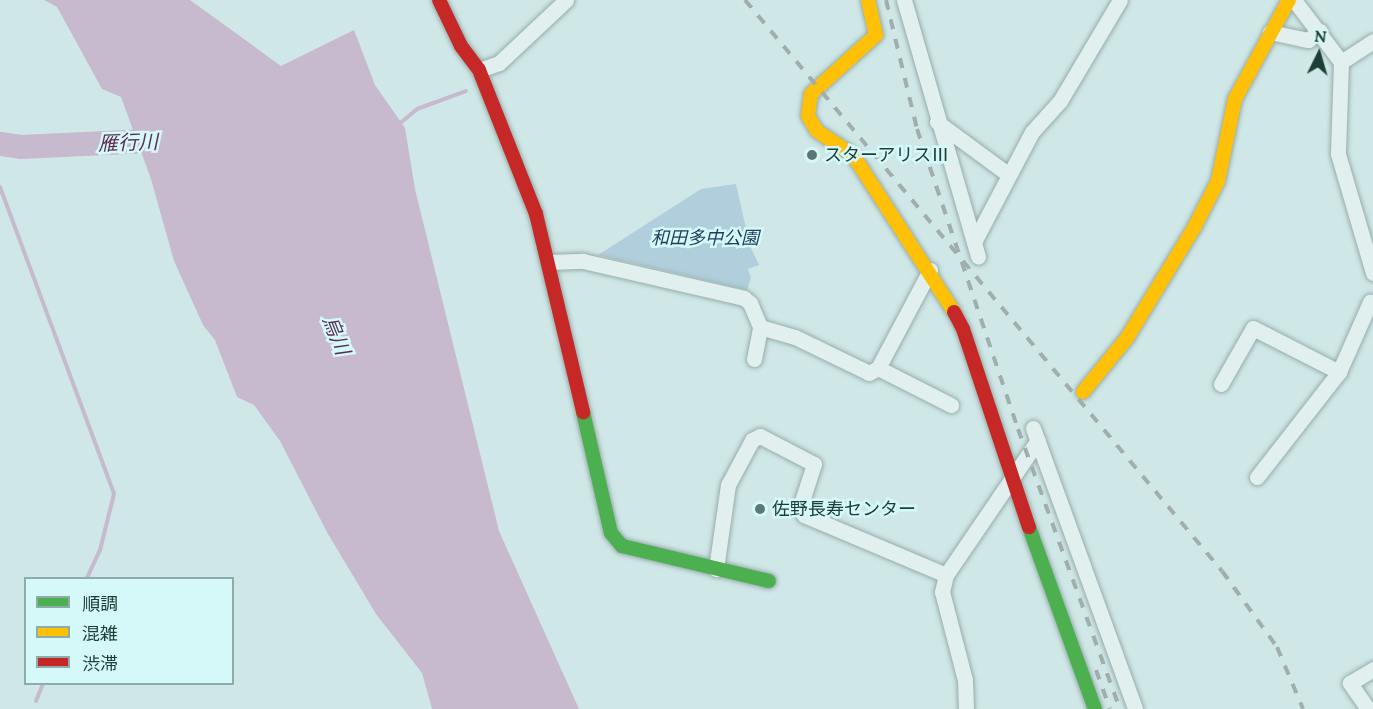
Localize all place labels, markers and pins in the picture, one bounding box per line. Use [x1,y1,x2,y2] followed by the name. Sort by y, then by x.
[824,144,950,166] place label: スターアリスⅢ
[805,148,819,162] marker: スターアリスⅢ
[772,498,916,520] place label: 佐野長寿センター
[753,502,767,516] marker: 佐野長寿センター

